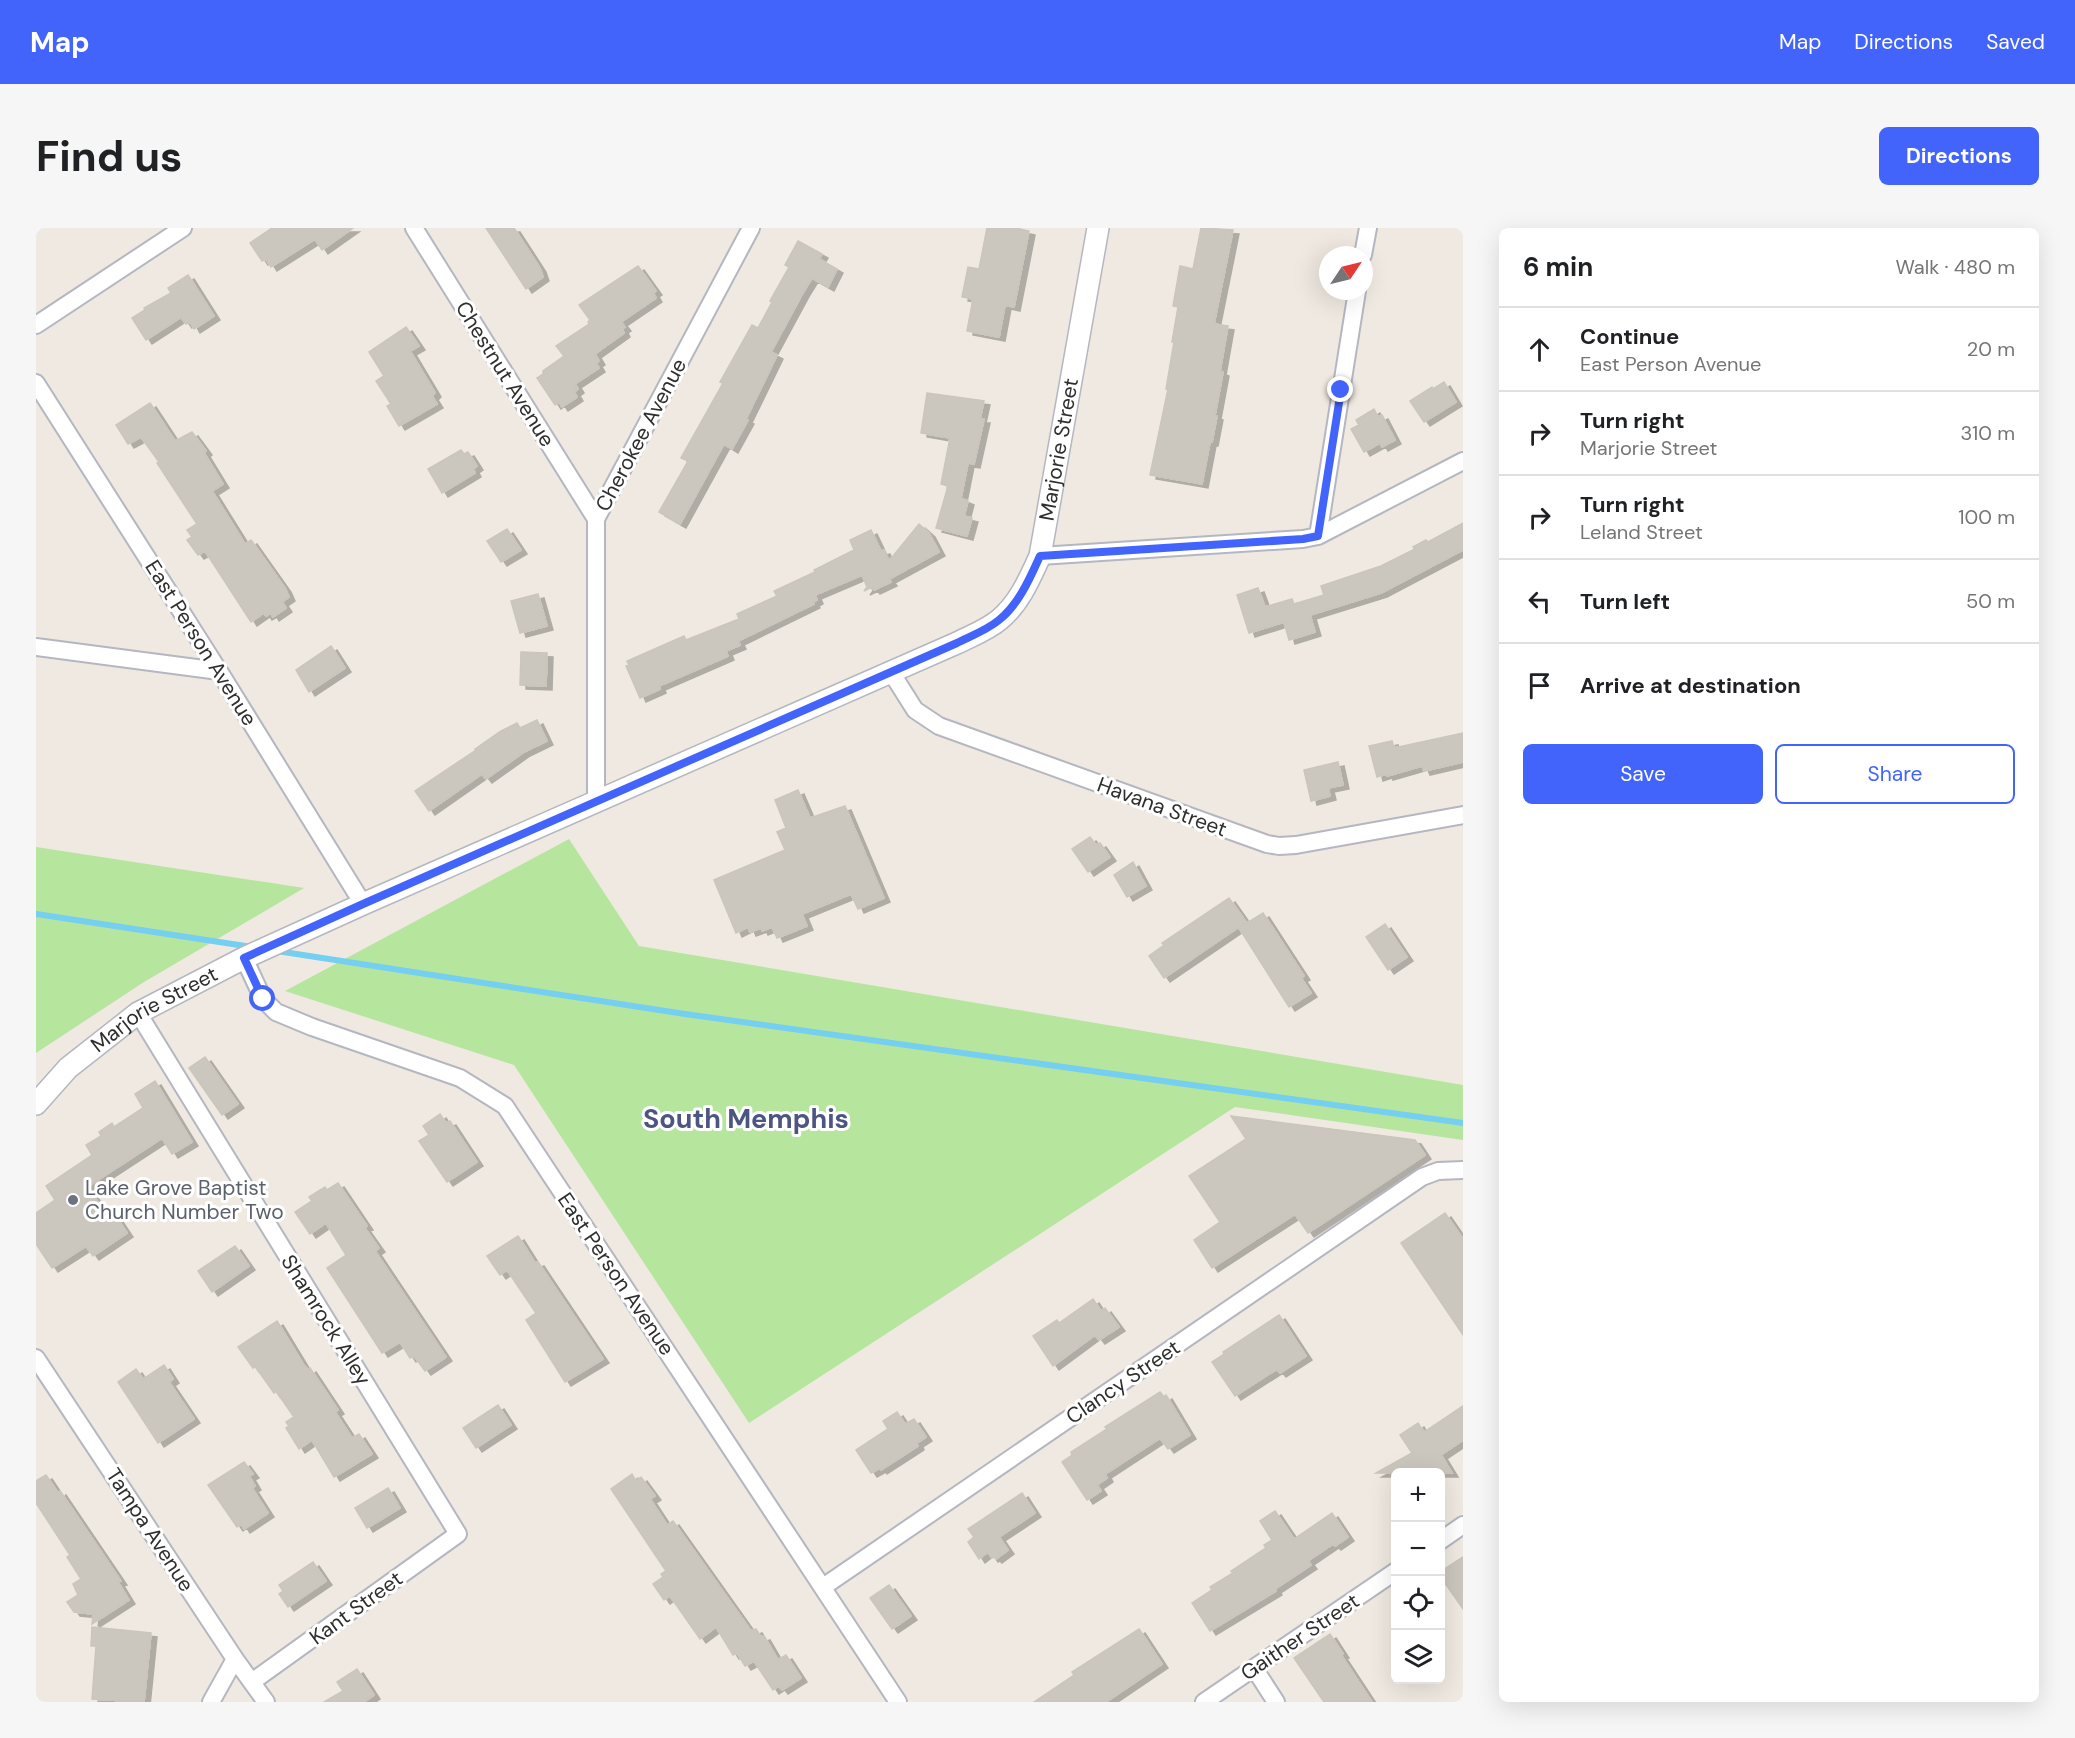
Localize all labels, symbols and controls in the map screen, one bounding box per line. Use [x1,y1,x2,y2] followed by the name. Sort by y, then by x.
[30,24,90,61] text: Map
[1779,28,1821,56] text: Map
[1854,28,1953,56] text: Directions
[1986,28,2045,56] text: Saved
[1879,127,2039,185] button: Directions
[36,129,182,184] text: Find us
[1319,246,1373,300] north arrow
[1523,250,1593,284] text: 6 min
[1895,254,2015,280] text: Walk · 480 m
[449,296,561,452] street label: Chestnut Avenue
[1580,322,1679,351] text: Continue
[1523,333,1556,366] icon: ahead
[1967,336,2015,362] text: 20 m
[1580,351,1761,377] text: East Person Avenue
[589,354,693,516] street label: Cherokee Avenue
[1032,376,1085,523] street label: Marjorie Street
[1327,376,1353,402] route end
[1580,406,1685,435] text: Turn right
[1523,417,1556,450] icon: right
[1960,420,2015,446] text: 310 m
[1580,435,1717,461] text: Marjorie Street
[1580,490,1685,519] text: Turn right
[1523,501,1556,534] icon: right
[1958,504,2015,530] text: 100 m
[1580,519,1703,545] text: Leland Street
[139,555,263,731] street label: East Person Avenue
[1523,585,1556,618] icon: left
[1580,587,1670,616] text: Turn left
[1966,588,2015,614] text: 50 m
[1523,669,1556,702] icon: arrive
[1580,671,1801,700] text: Arrive at destination
[1523,744,1763,804] button: Save
[1775,744,2015,804] button: Share
[1093,771,1231,843] street label: Havana Street
[85,960,223,1059] street label: Marjorie Street
[249,985,275,1011] route start
[643,1101,849,1136] district label: South Memphis
[85,1174,284,1226] place label: Lake Grove Baptist Church Number Two
[551,1187,681,1361] street label: East Person Avenue
[66,1193,80,1207] marker: Lake Grove Baptist Church Number Two
[275,1249,377,1391] street label: Shamrock Alley
[1060,1333,1186,1431] street label: Clancy Street
[100,1463,200,1597] street label: Tampa Avenue
[1391,1468,1445,1684] map controls
[1391,1468,1445,1522] button: +
[1391,1522,1445,1576] button: −
[304,1565,408,1651] street label: Kant Street
[1391,1576,1445,1630] button: locate
[1235,1587,1365,1687] street label: Gaither Street
[1391,1630,1445,1684] button: layers

